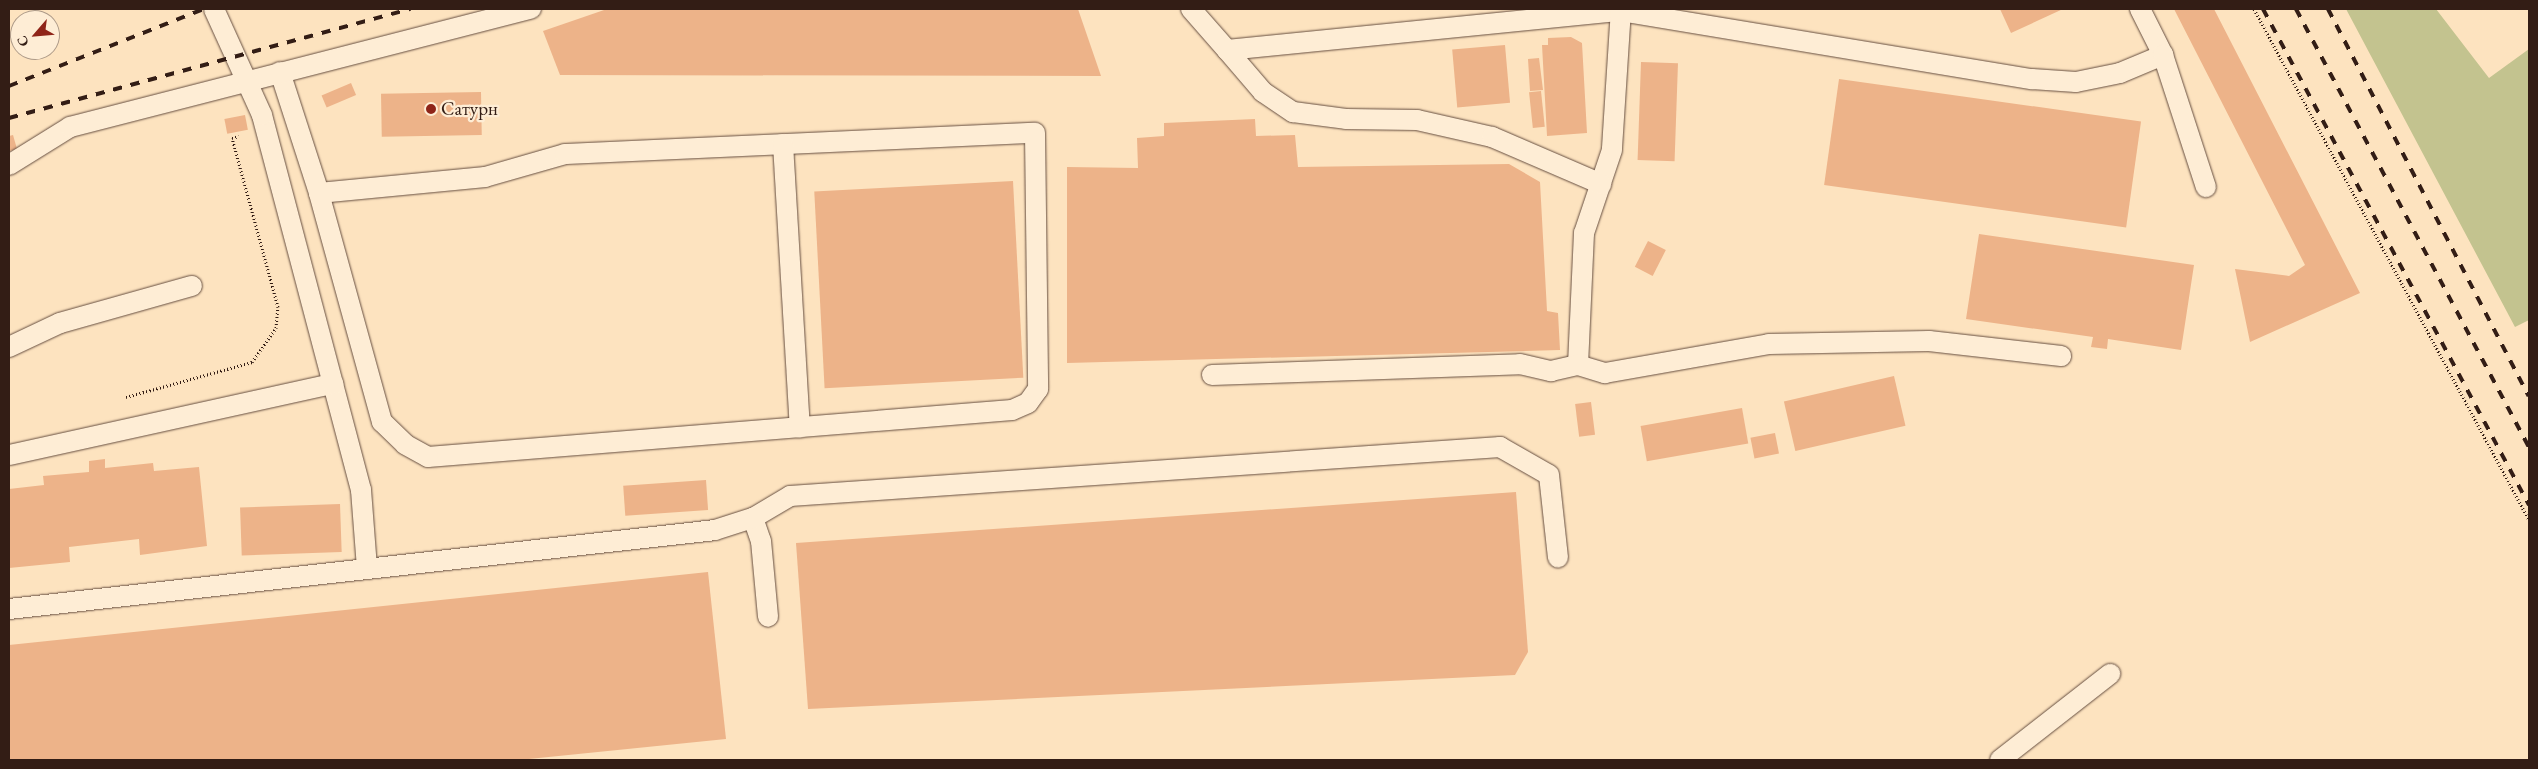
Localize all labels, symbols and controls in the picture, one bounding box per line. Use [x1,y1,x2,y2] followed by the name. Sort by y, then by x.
[10,10,60,60] north arrow
[12,33,33,50] text: С
[441,98,498,120] place label: Сатурн
[425,103,437,115] marker: Сатурн

